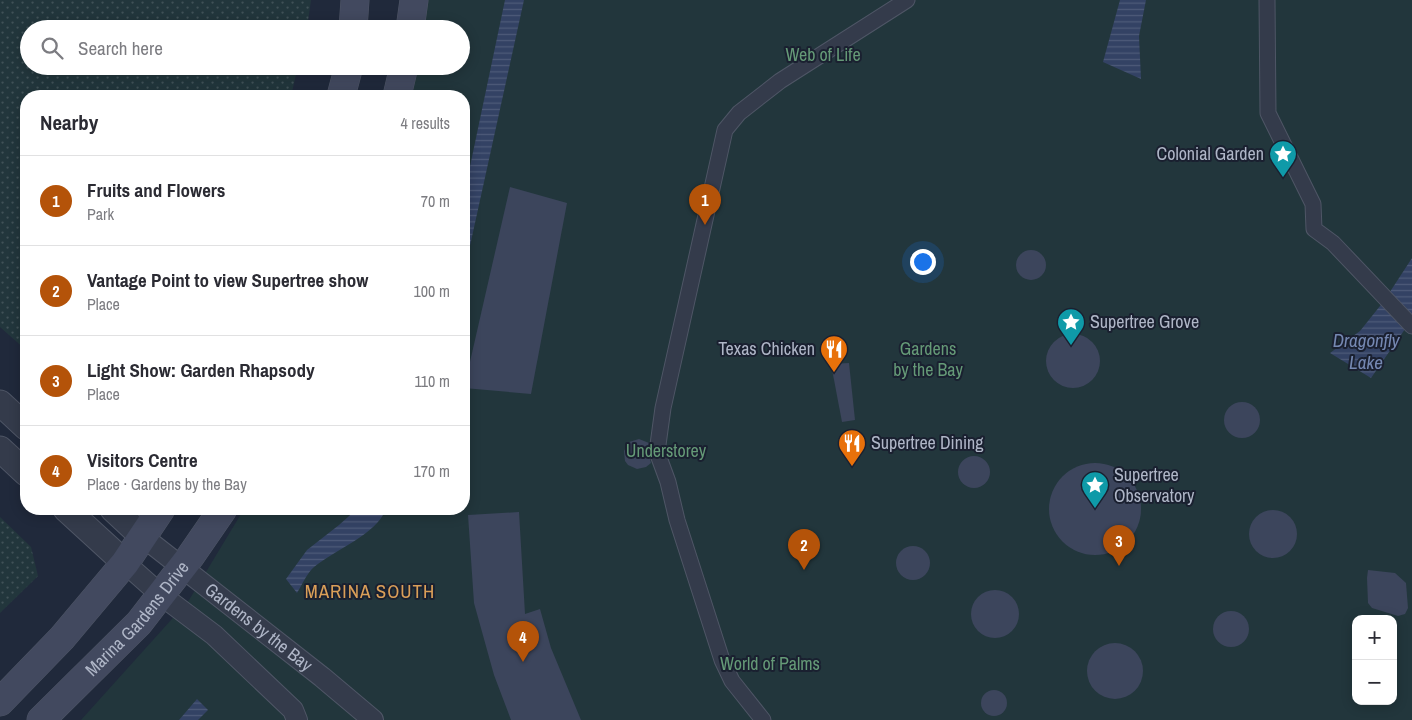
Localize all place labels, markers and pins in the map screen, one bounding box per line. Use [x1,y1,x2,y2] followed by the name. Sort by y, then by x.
[1268,139,1298,178] place icon: Colonial Garden
[1157,141,1264,166] place label: Colonial Garden
[689,184,721,225] pin: 1
[1056,307,1086,346] place icon: Supertree Grove
[1090,309,1199,334] place label: Supertree Grove
[819,334,849,373] restaurant icon: Texas Chicken
[718,336,815,361] place label: Texas Chicken
[837,428,867,467] restaurant icon: Supertree Dining
[871,430,984,455] place label: Supertree Dining
[1114,462,1195,508] place label: Supertree Observatory
[1080,470,1110,509] place icon: Supertree Observatory
[1103,525,1135,566] pin: 3
[788,529,820,570] pin: 2
[507,621,539,662] pin: 4

